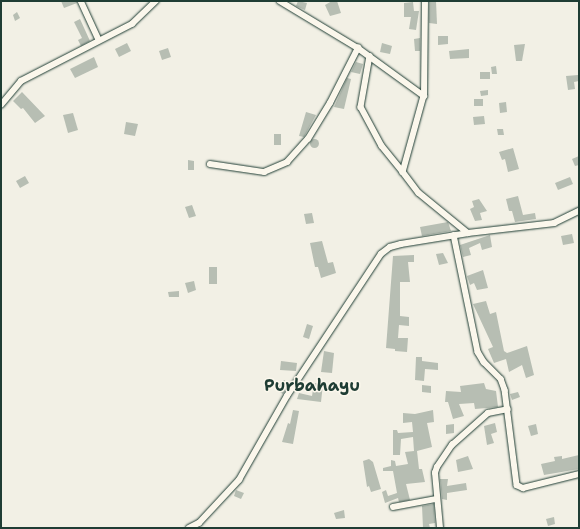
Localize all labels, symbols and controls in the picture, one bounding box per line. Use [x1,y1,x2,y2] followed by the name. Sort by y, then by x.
[264,376,360,396] district label: Purbahayu

